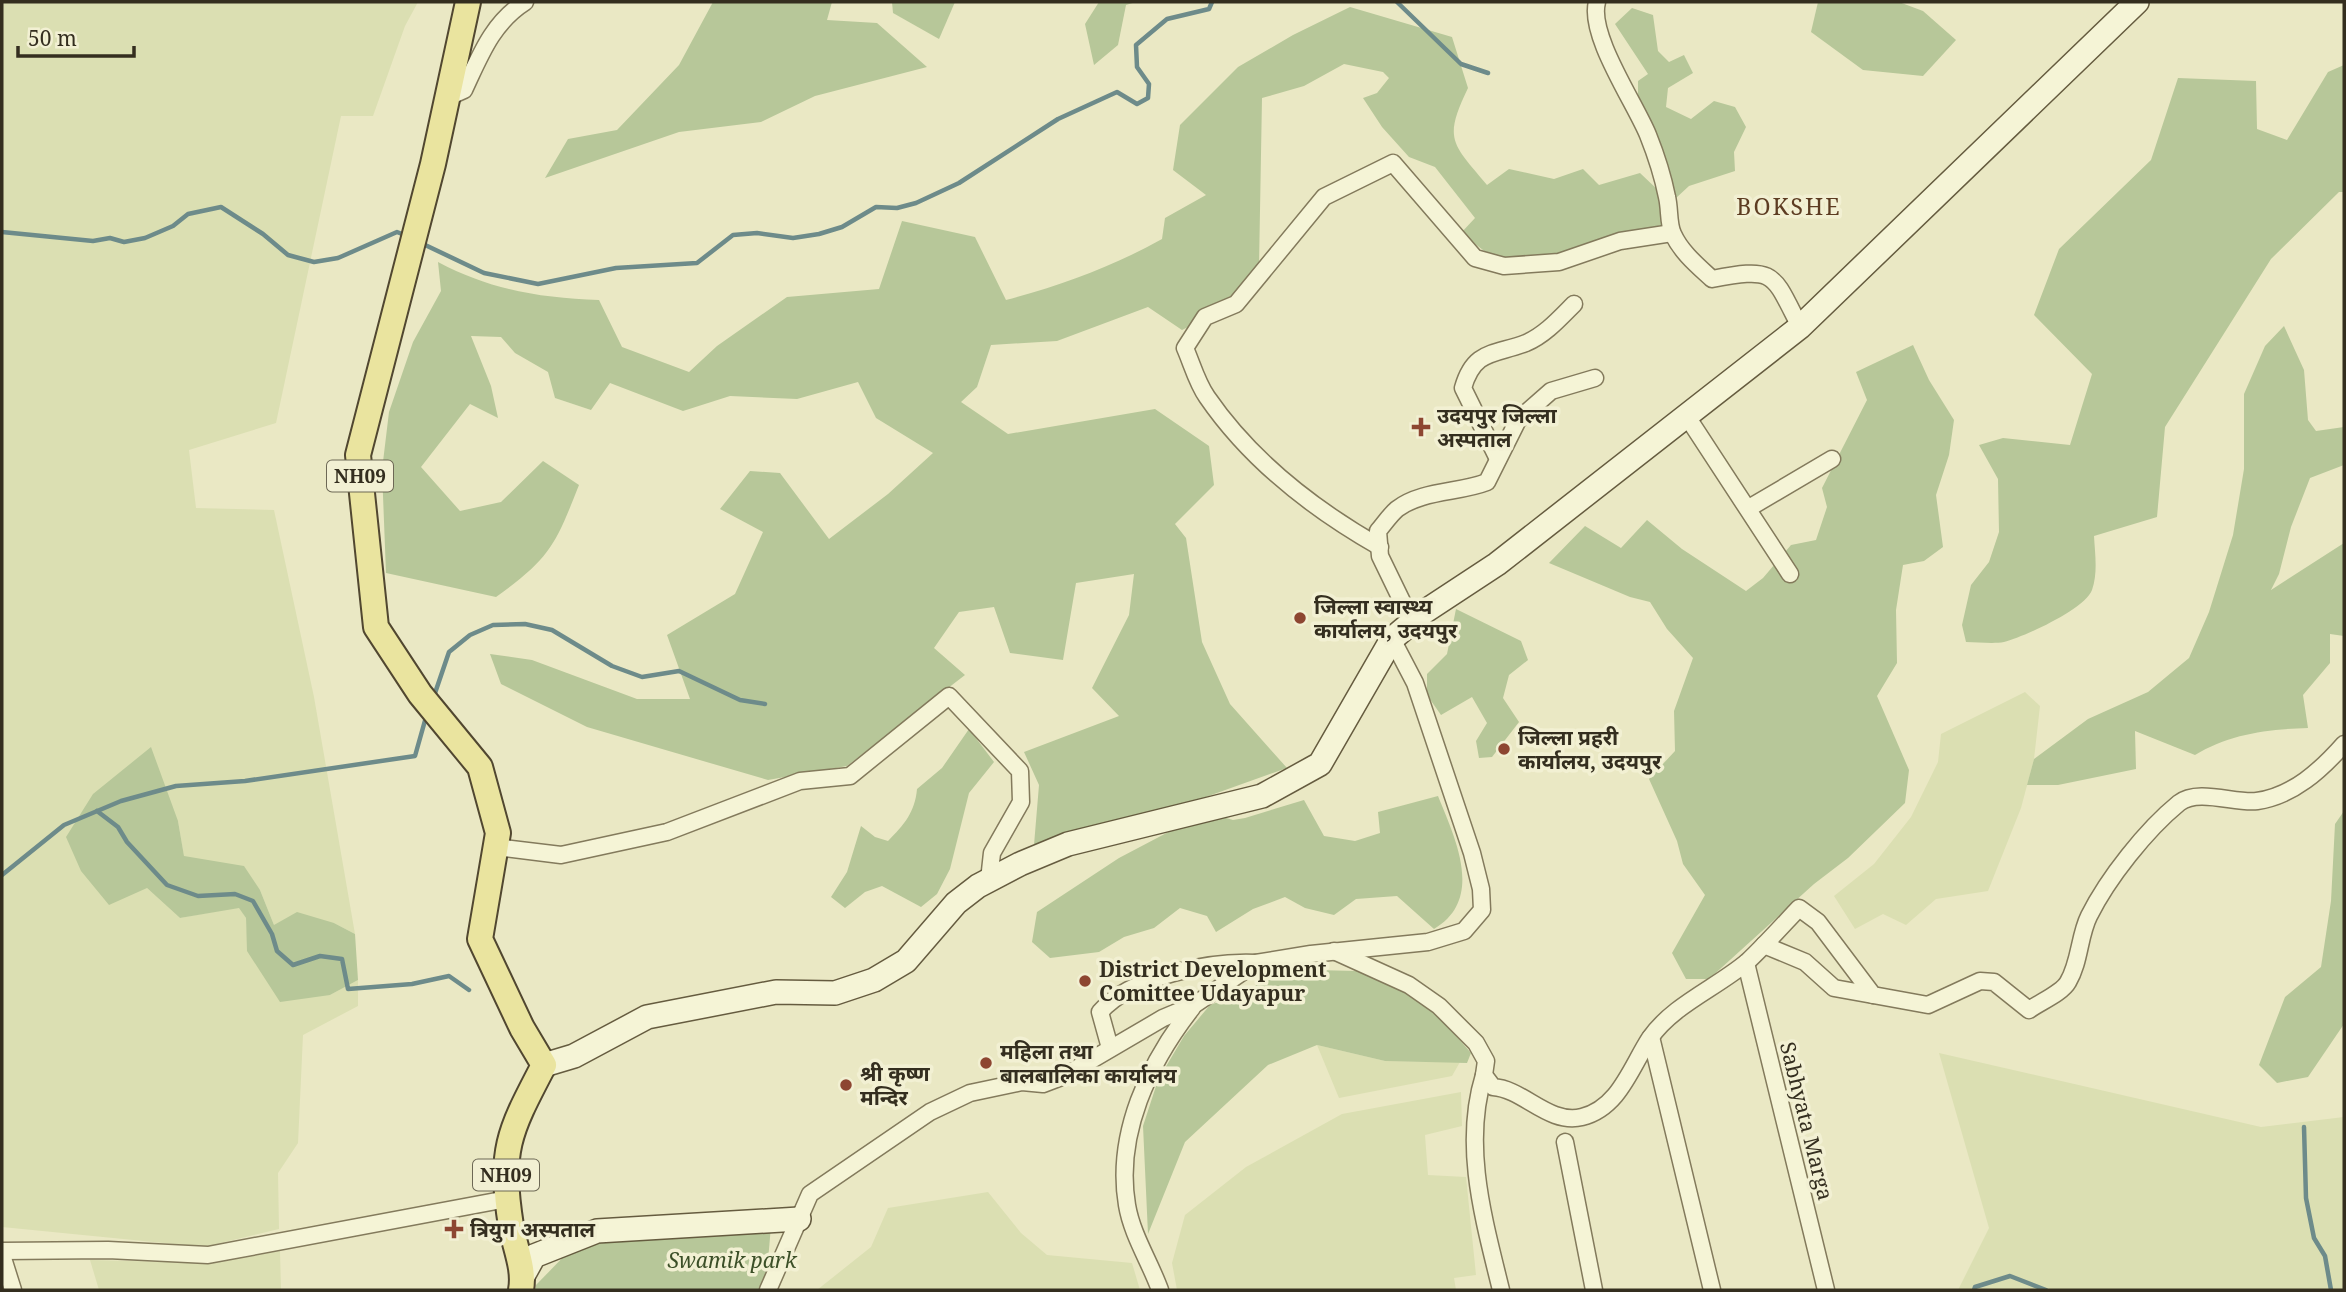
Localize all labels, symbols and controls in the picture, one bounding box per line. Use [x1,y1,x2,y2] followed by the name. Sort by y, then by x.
[18,14,133,58] scale bar
[28,24,77,52] text: 50 m
[1736,190,1842,222] district label: BOKSHE
[1437,401,1557,453] place label: उदयपुर जिल्ला अस्पताल
[1411,417,1431,437] marker: उदयपुर जिल्ला अस्पताल
[327,461,393,491] road number: NH09
[1314,592,1458,644] place label: जिल्ला स्वास्थ्य कार्यालय, उदयपुर
[1292,610,1308,626] marker: जिल्ला स्वास्थ्य कार्यालय, उदयपुर
[1518,723,1662,775] place label: जिल्ला प्रहरी कार्यालय, उदयपुर
[1496,741,1512,757] marker: जिल्ला प्रहरी कार्यालय, उदयपुर
[1099,955,1327,1007] place label: District Development Comittee Udayapur
[1077,973,1093,989] marker: District Development Comittee Udayapur
[1000,1037,1177,1089] place label: महिला तथा बालबालिका कार्यालय
[1774,1039,1840,1203] street label: Sabhyata Marga
[978,1055,994,1071] marker: महिला तथा बालबालिका कार्यालय
[860,1059,931,1111] place label: श्री कृष्ण मन्दिर
[838,1077,854,1093] marker: श्री कृष्ण मन्दिर
[473,1160,539,1190] road number: NH09
[470,1215,596,1243] place label: त्रियुग अस्पताल
[444,1219,464,1239] marker: त्रियुग अस्पताल
[667,1246,798,1274] park label: Swamik park

